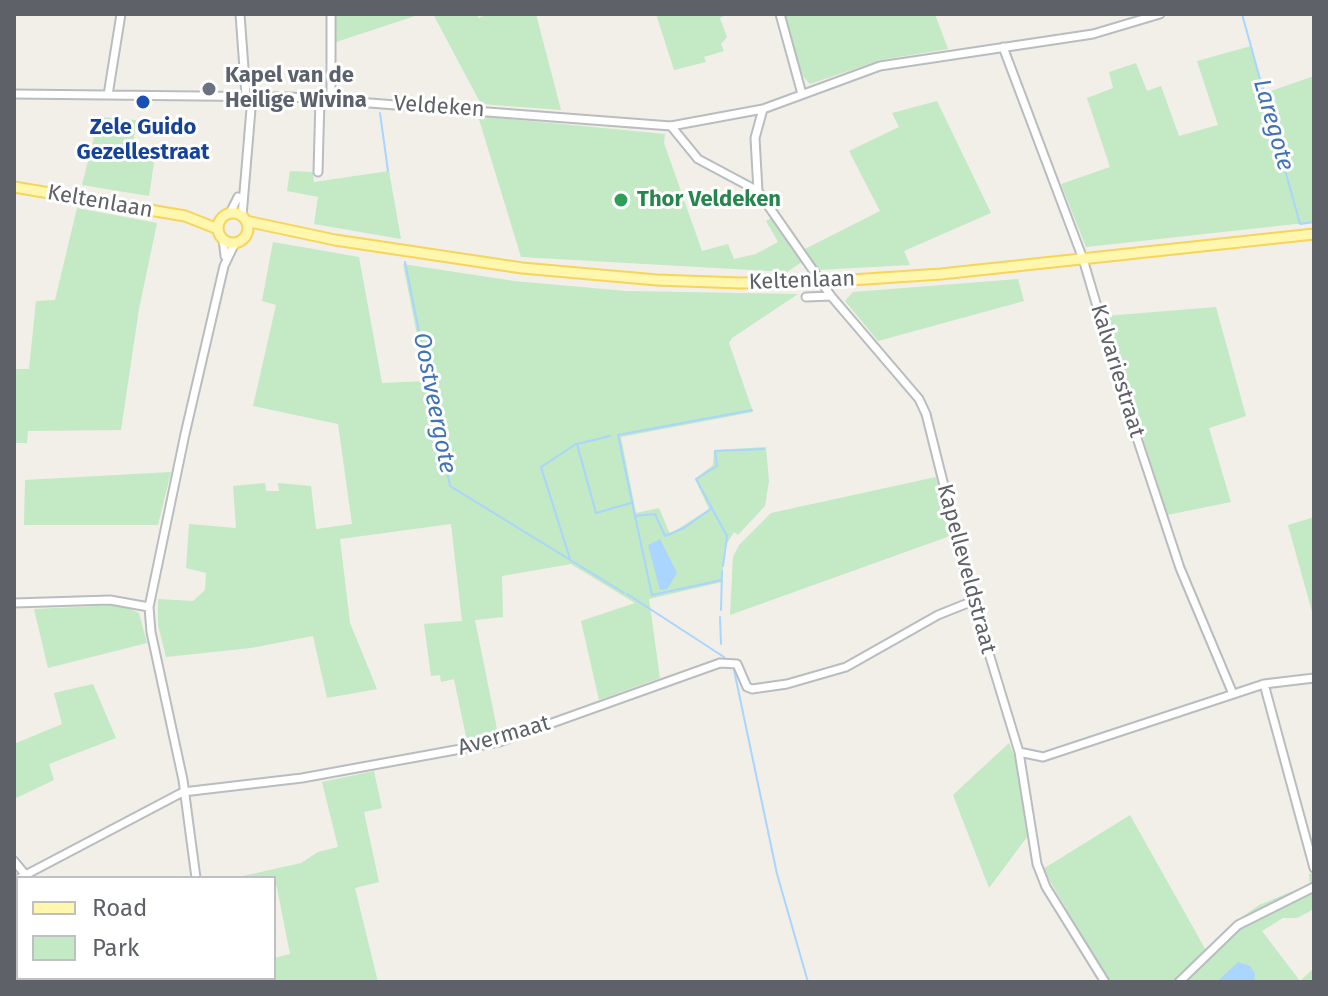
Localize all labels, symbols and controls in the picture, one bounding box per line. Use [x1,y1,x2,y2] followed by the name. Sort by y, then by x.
[225,63,367,114] place label: Kapel van de Heilige Wivina
[1246,76,1300,174] water label: Laregote
[200,80,218,98] marker: Kapel van de Heilige Wivina
[393,91,485,123] street label: Veldeken
[134,93,152,111] marker: Zele Guido Gezellestraat
[77,115,209,166] place label: Zele Guido Gezellestraat
[45,180,155,224] street label: Keltenlaan
[637,187,781,213] place label: Thor Veldeken
[612,191,630,209] marker: Thor Veldeken
[748,266,856,296] street label: Keltenlaan
[1084,301,1150,441] street label: Kalvariestraat
[406,330,462,476] water label: Oostveergote
[931,481,1001,657] street label: Kapelleveldstraat
[455,710,553,762] street label: Avermaat
[16,876,276,980] legend
[92,894,147,922] text: Road
[92,934,139,962] text: Park

